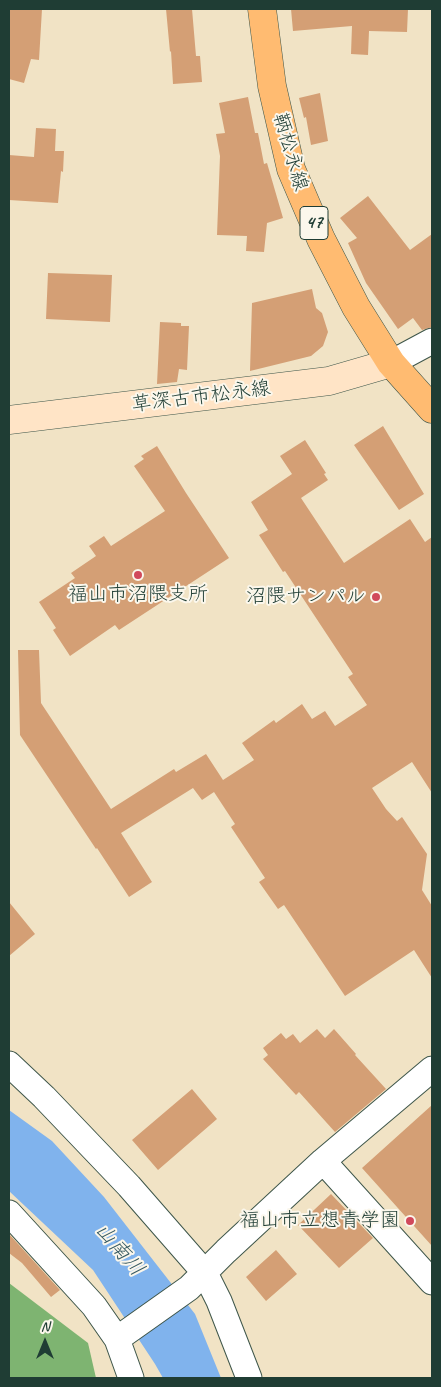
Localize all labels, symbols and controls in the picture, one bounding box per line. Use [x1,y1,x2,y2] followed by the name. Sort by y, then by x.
[267,110,313,194] street label: 鞆松永線
[300,207,328,240] road number: 47
[130,377,272,417] street label: 草深古市松永線
[132,569,144,581] marker: 福山市沼隈支所
[68,583,208,607] place label: 福山市沼隈支所
[246,585,366,609] place label: 沼隈サンパル
[370,591,382,603] marker: 沼隈サンパル
[240,1209,400,1233] place label: 福山市立想青学園
[404,1215,416,1227] marker: 福山市立想青学園
[89,1218,149,1282] water label: 山南川
[20,1317,70,1367] north arrow
[41,1318,49,1335] text: N

